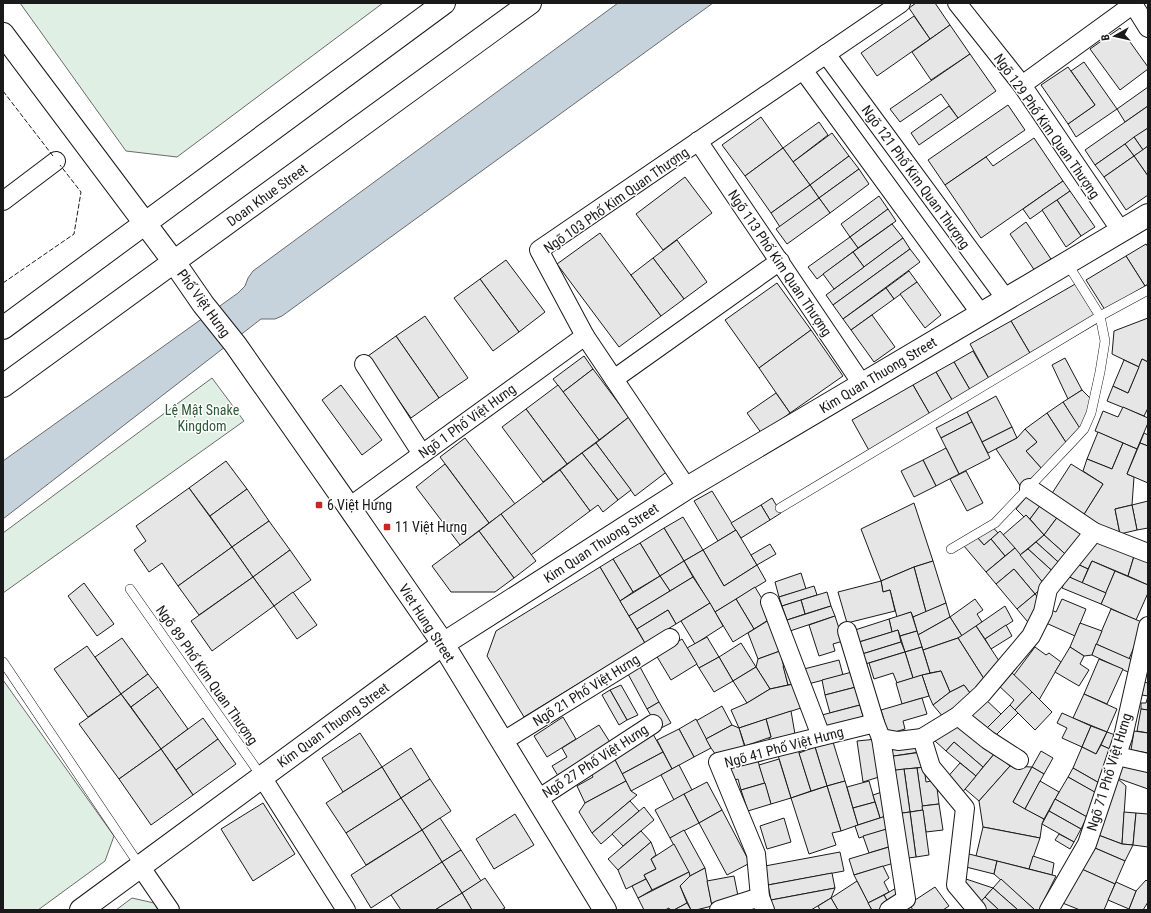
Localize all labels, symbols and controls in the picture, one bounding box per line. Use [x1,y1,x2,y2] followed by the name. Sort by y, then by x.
[1095,16,1135,56] north arrow
[1099,33,1112,41] text: B
[991,50,1103,202] street label: Ngõ 129 Phố Kim Quan Thượng
[859,102,973,252] street label: Ngõ 121 Phố Kim Quan Thượng
[540,144,692,256] street label: Ngõ 103 Phố Kim Quan Thượng
[224,160,310,230] street label: Doan Khue Street
[725,187,835,339] street label: Ngõ 113 Phố Kim Quan Thượng
[174,266,234,340] street label: Phố Việt Hưng
[817,334,939,416] street label: Kim Quan Thuong Street
[415,381,519,461] street label: Ngõ 1 Phố Việt Hưng
[165,402,240,434] park label: Lệ Mật Snake Kingdom
[327,497,392,513] place label: 6 Việt Hưng
[314,500,324,510] marker: 6 Việt Hưng
[541,500,661,586] street label: Kim Quan Thuong Street
[395,519,467,535] place label: 11 Việt Hưng
[382,522,392,532] marker: 11 Việt Hưng
[396,581,458,665] street label: Viet Hung Street
[153,602,261,748] street label: Ngõ 89 Phố Kim Quan Thượng
[530,651,642,729] street label: Ngõ 21 Phố Việt Hưng
[274,679,392,771] street label: Kim Quan Thuong Street
[1083,711,1135,833] street label: Ngõ 71 Phố Việt Hưng
[539,721,651,801] street label: Ngõ 27 Phố Việt Hưng
[723,723,845,771] street label: Ngõ 41 Phố Việt Hưng

